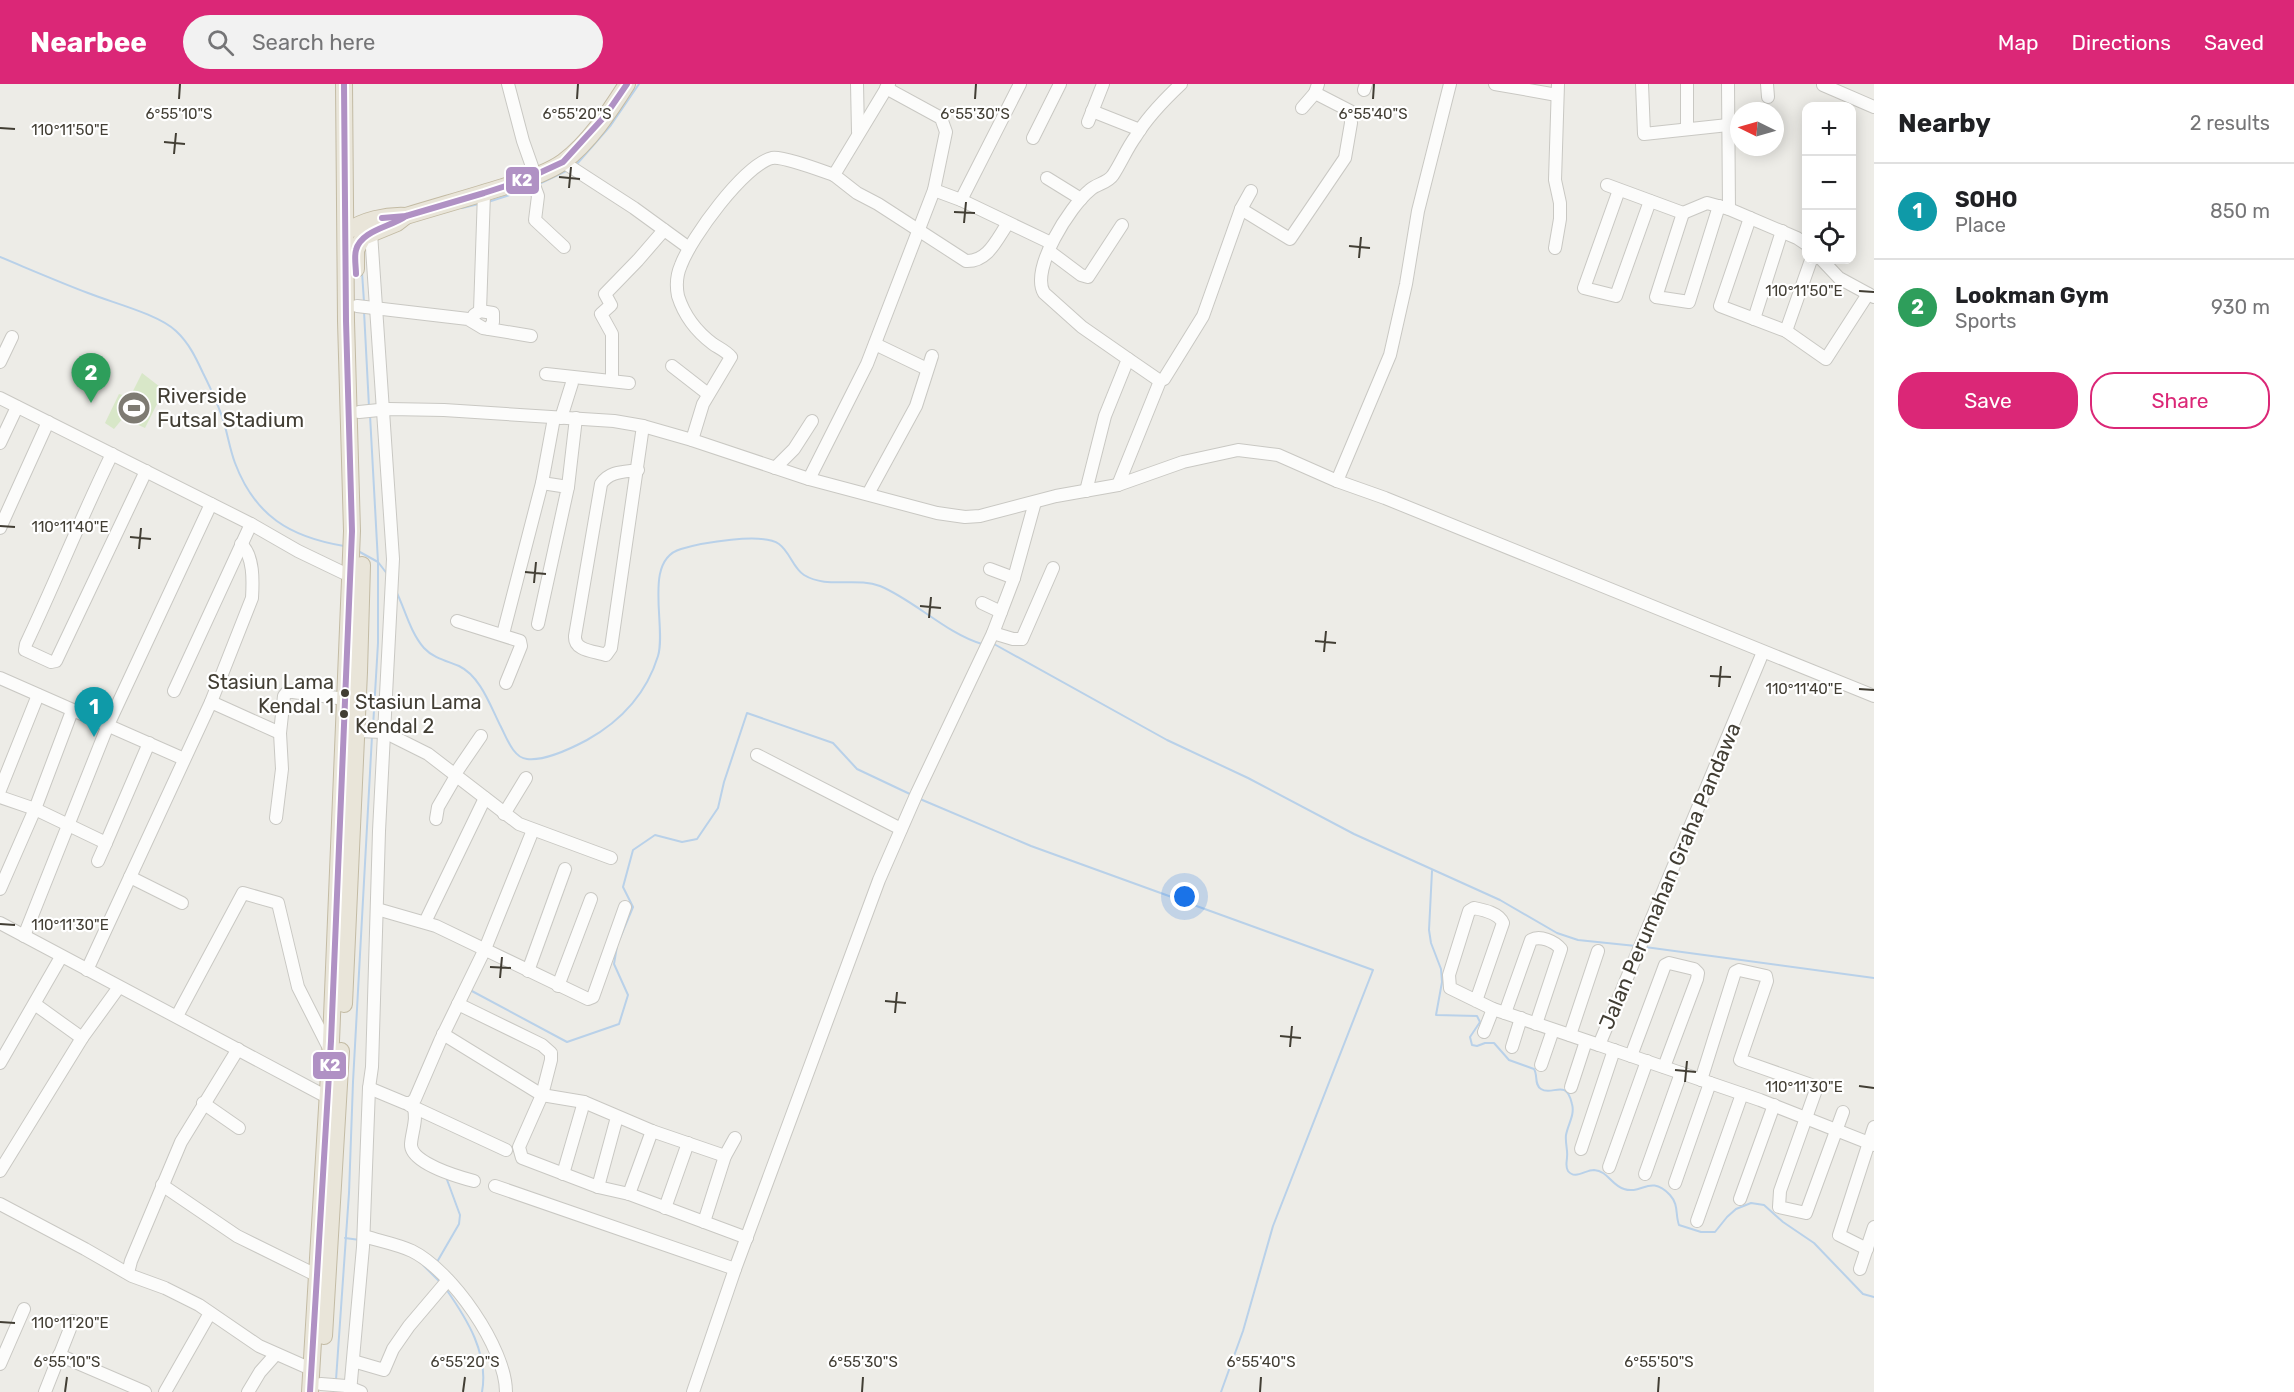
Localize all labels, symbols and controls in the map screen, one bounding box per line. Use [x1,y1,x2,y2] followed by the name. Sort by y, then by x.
[183,15,603,69] search box
[30,26,147,59] text: Nearbee
[204,26,237,59] icon: search
[252,29,375,56] text: Search here
[1998,30,2039,55] text: Map
[2072,30,2171,55] text: Directions
[2204,30,2264,55] text: Saved
[1730,102,1784,156] north arrow
[1802,102,1856,264] map controls
[1802,102,1856,156] button: +
[146,105,212,123] text: 6°55'10"S
[542,105,612,123] text: 6°55'20"S
[940,105,1010,123] text: 6°55'30"S
[1339,105,1407,123] text: 6°55'40"S
[1898,108,1991,139] text: Nearby
[2190,111,2270,135] text: 2 results
[31,121,109,139] text: 110°11'50"E
[1802,156,1856,210] button: −
[505,166,540,195] line badge: K2
[511,171,533,190] text: K2
[1955,186,2017,213] text: SOHO
[1913,199,1922,223] text: 1
[2210,199,2270,223] text: 850 m
[1802,210,1856,264] button: locate
[1955,213,2006,237] text: Place
[1765,282,1843,300] text: 110°11'50"E
[1955,282,2109,309] text: Lookman Gym
[1911,295,1924,319] text: 2
[2211,295,2270,319] text: 930 m
[1955,309,2016,333] text: Sports
[72,354,110,403] pin: 2
[1898,372,2078,429] button: Save
[2090,372,2270,429] button: Share
[157,383,304,432] place label: Riverside Futsal Stadium
[116,390,152,426] sports icon: Riverside Futsal Stadium
[31,518,109,536] text: 110°11'40"E
[207,670,334,718] place label: Stasiun Lama Kendal 1
[1765,680,1843,698] text: 110°11'40"E
[339,687,351,699] marker: Stasiun Lama Kendal 1
[74,688,113,737] pin: 1
[355,690,482,738] place label: Stasiun Lama Kendal 2
[338,708,350,720] marker: Stasiun Lama Kendal 2
[1593,719,1746,1033] street label: Jalan Perumahan Graha Pandawa
[1170,882,1199,911] your location
[31,916,109,934] text: 110°11'30"E
[312,1051,347,1080] line badge: K2
[319,1056,341,1075] text: K2
[1765,1078,1843,1096] text: 110°11'30"E
[31,1314,109,1332] text: 110°11'20"E
[34,1353,100,1371] text: 6°55'10"S
[430,1353,500,1371] text: 6°55'20"S
[828,1353,898,1371] text: 6°55'30"S
[1227,1353,1295,1371] text: 6°55'40"S
[1624,1353,1694,1371] text: 6°55'50"S

